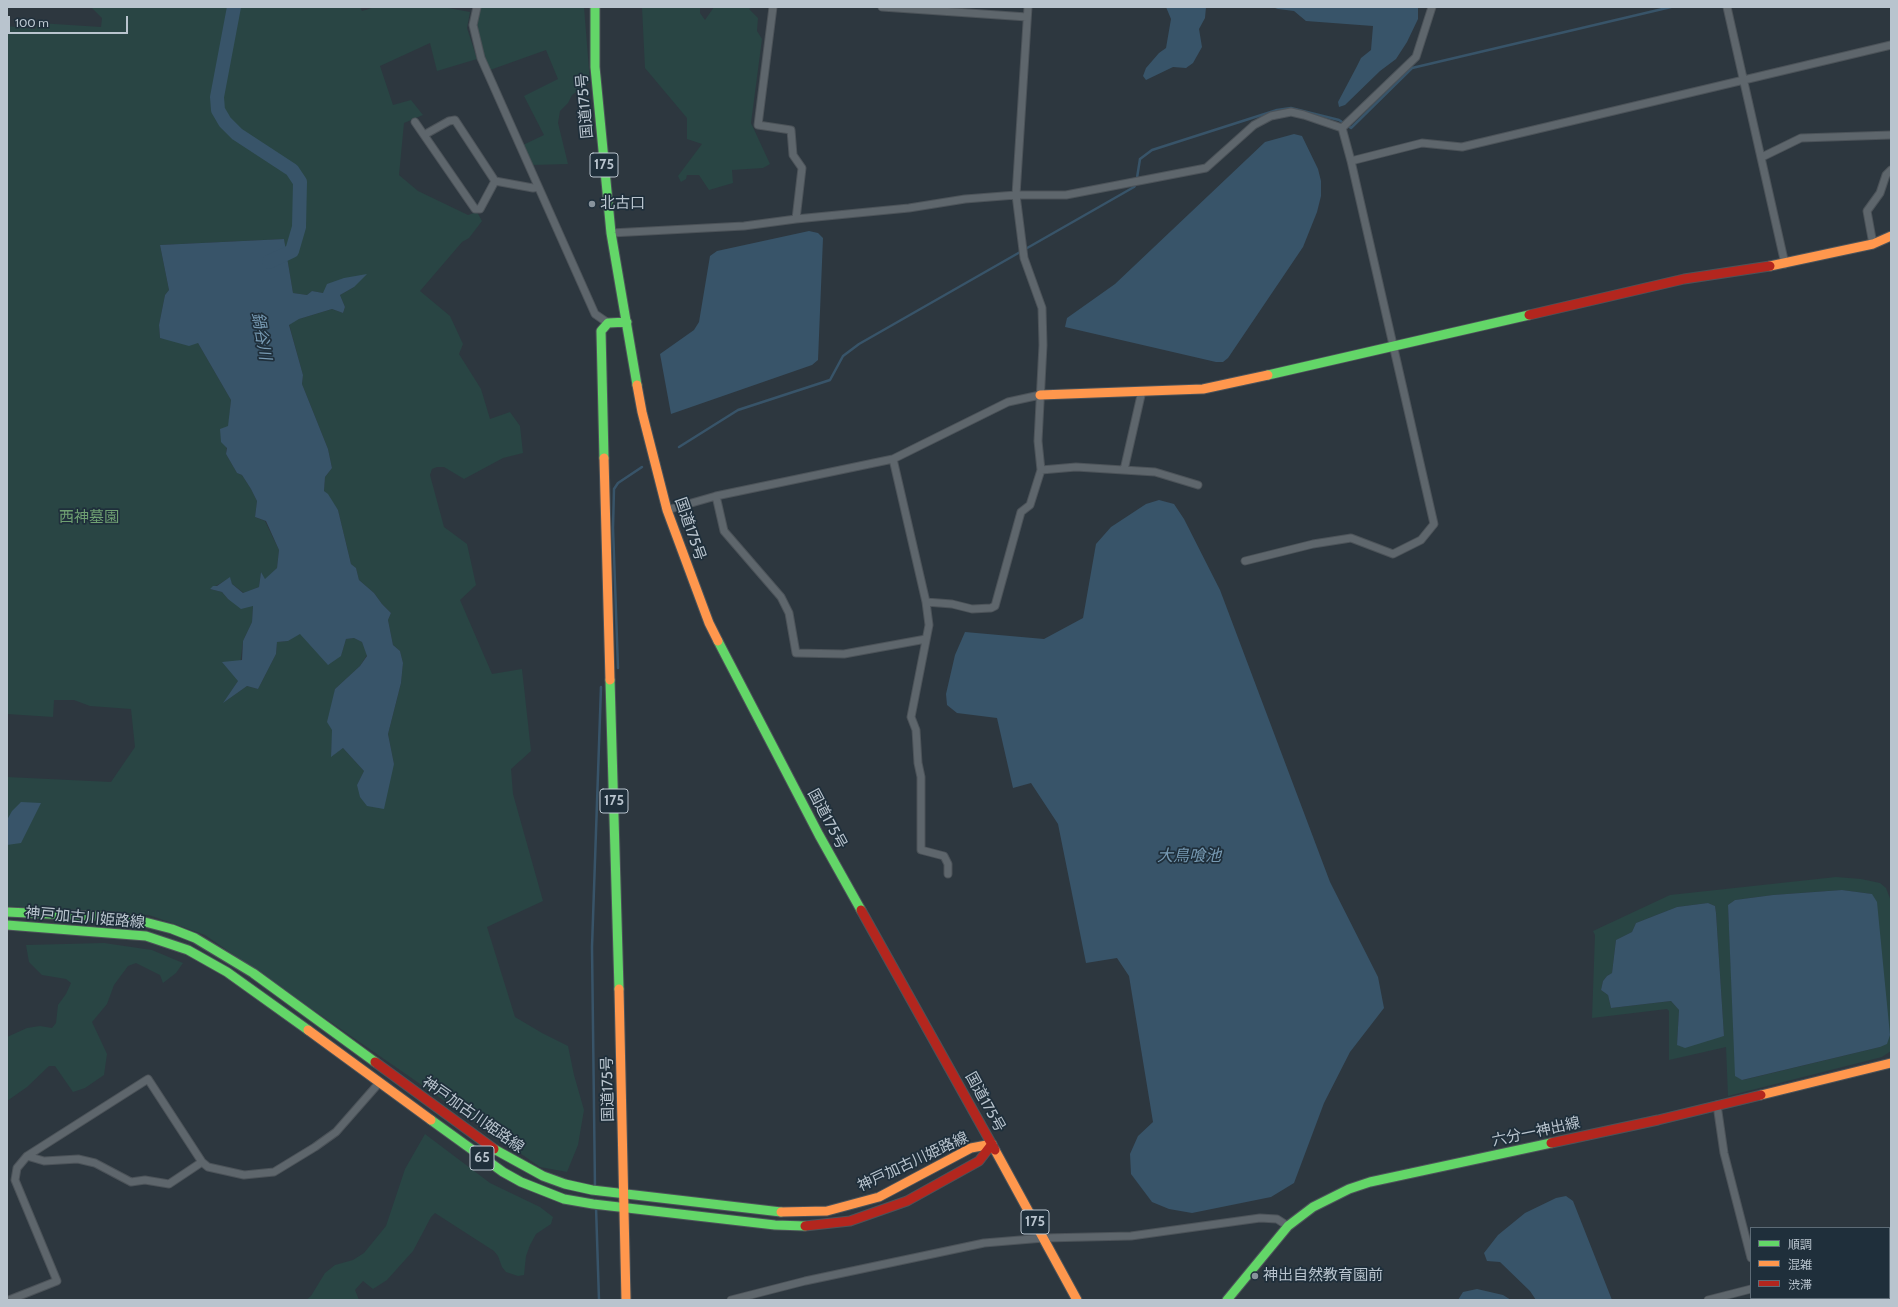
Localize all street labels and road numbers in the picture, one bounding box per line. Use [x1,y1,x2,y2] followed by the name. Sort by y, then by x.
[573,73,597,139] street label: 国道175号
[590,153,618,177] road number: 175
[671,495,709,563] street label: 国道175号
[804,786,850,852] street label: 国道175号
[600,789,628,813] road number: 175
[24,904,146,932] street label: 神戸加古川姫路線
[598,1056,618,1122] street label: 国道175号
[961,1069,1009,1135] street label: 国道175号
[419,1073,527,1157] street label: 神戸加古川姫路線
[1490,1114,1582,1150] street label: 六分一神出線
[855,1128,971,1196] street label: 神戸加古川姫路線
[470,1146,494,1170] road number: 65
[1021,1210,1049,1234] road number: 175

